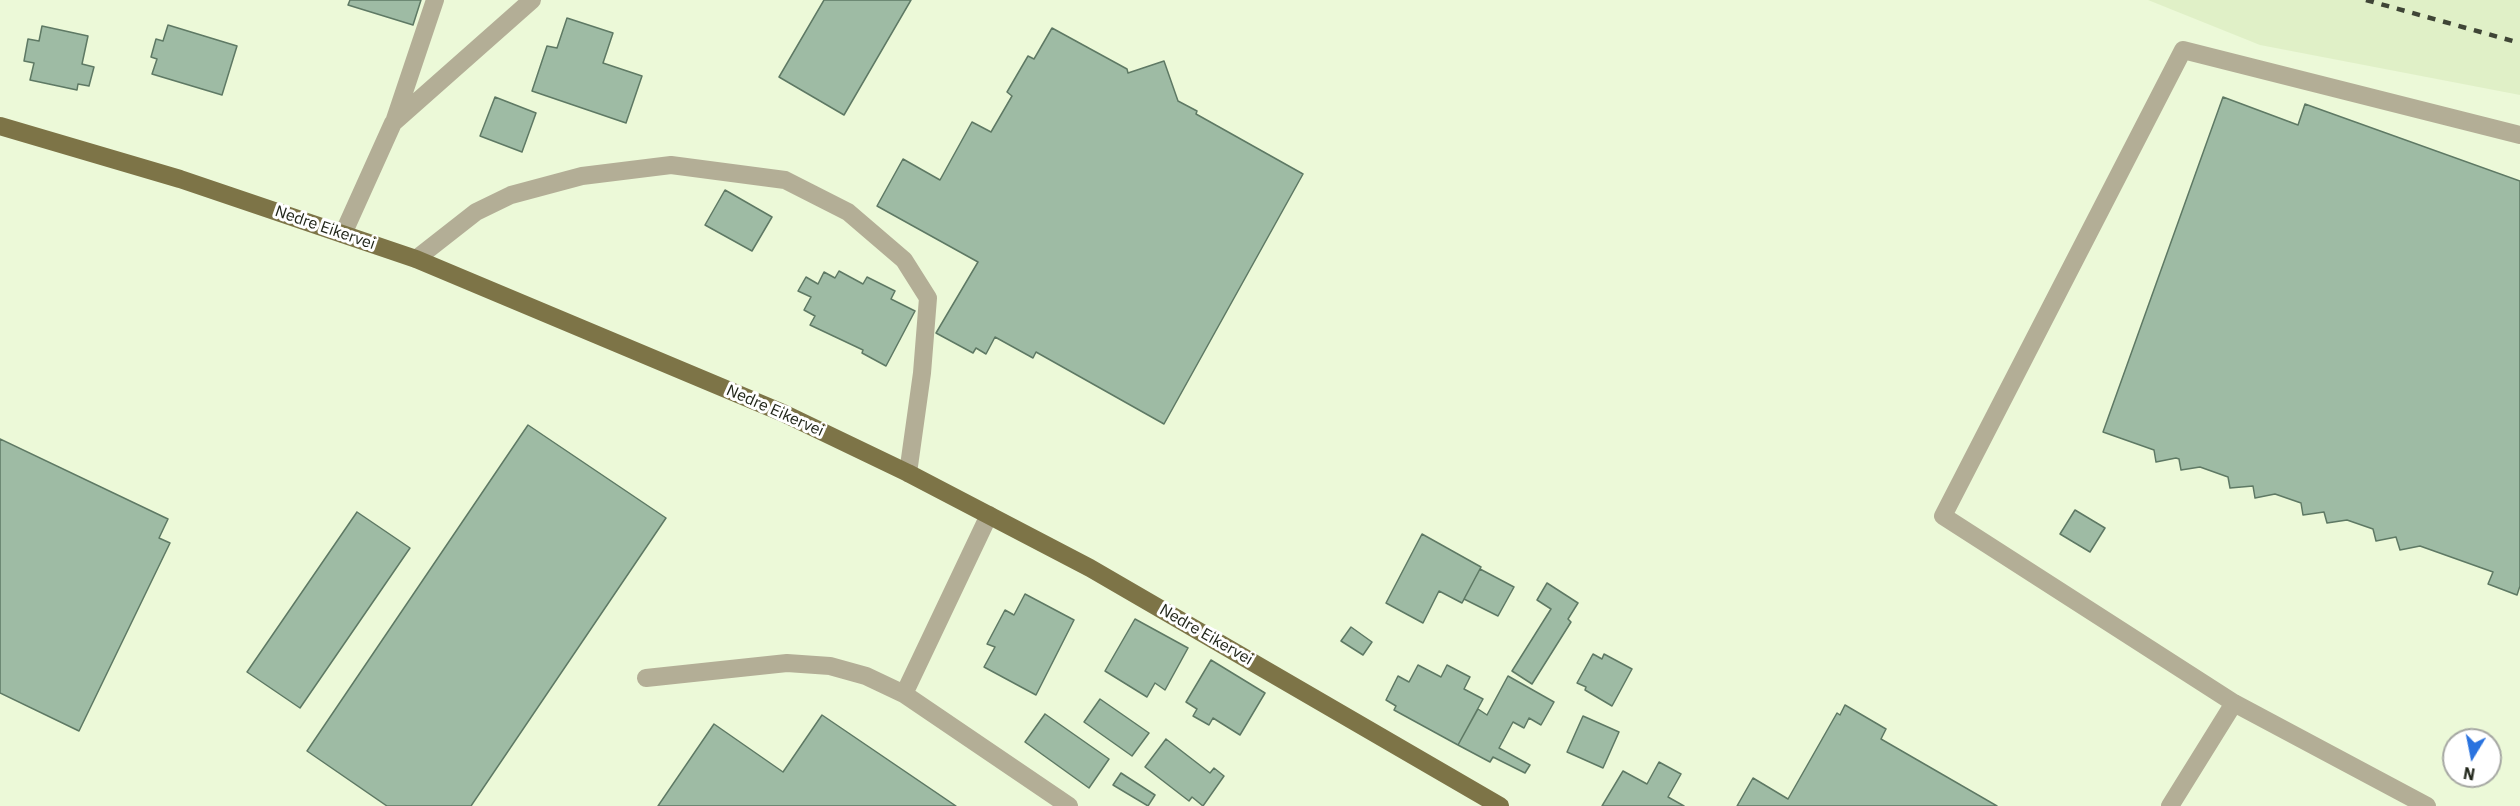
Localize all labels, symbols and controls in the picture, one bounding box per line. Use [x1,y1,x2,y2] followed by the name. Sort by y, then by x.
[272,202,378,254] street label: Nedre Eikervei
[723,381,827,441] street label: Nedre Eikervei
[1156,601,1256,669] street label: Nedre Eikervei
[2442,728,2502,788] north arrow
[2462,763,2477,785] text: N

